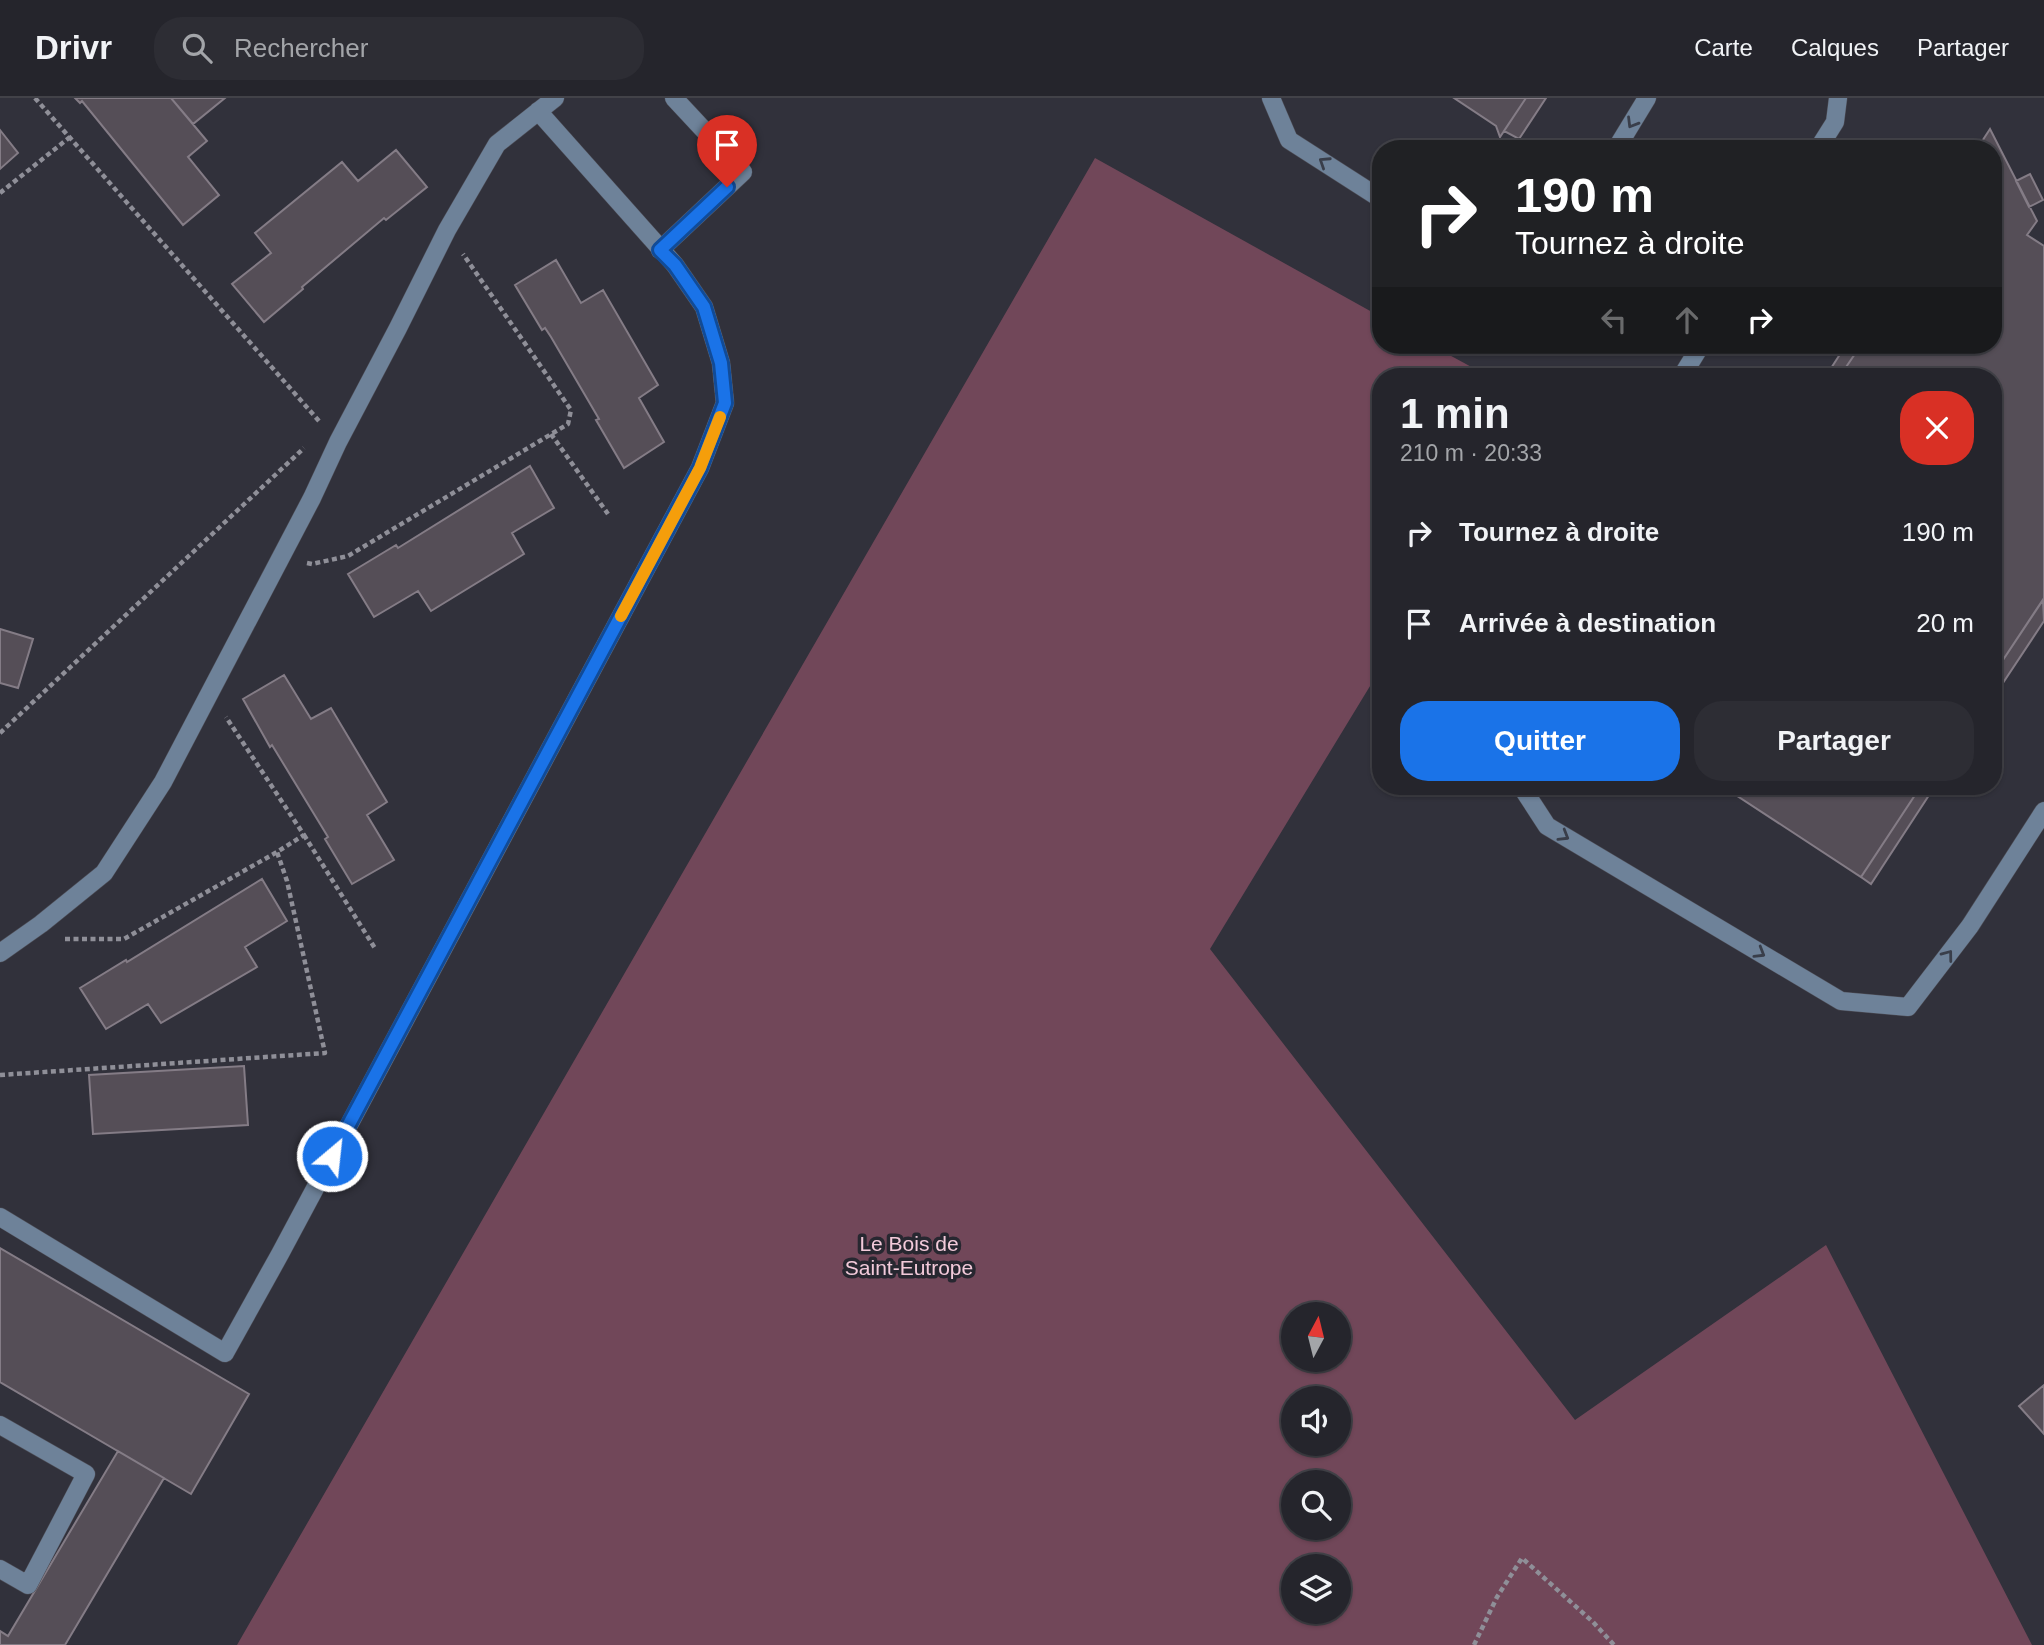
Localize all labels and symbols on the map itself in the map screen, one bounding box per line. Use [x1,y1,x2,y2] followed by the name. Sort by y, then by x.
[697,115,757,187] pin
[1627,116,1640,129] one-way arrow
[1318,157,1331,170] one-way arrow
[1557,828,1570,841] one-way arrow
[1752,945,1765,958] one-way arrow
[1939,950,1952,963] one-way arrow
[295,1119,369,1193] position arrow
[845,1232,973,1279] park label: Le Bois de Saint-Eutrope
[1281,1302,1351,1372] north arrow

